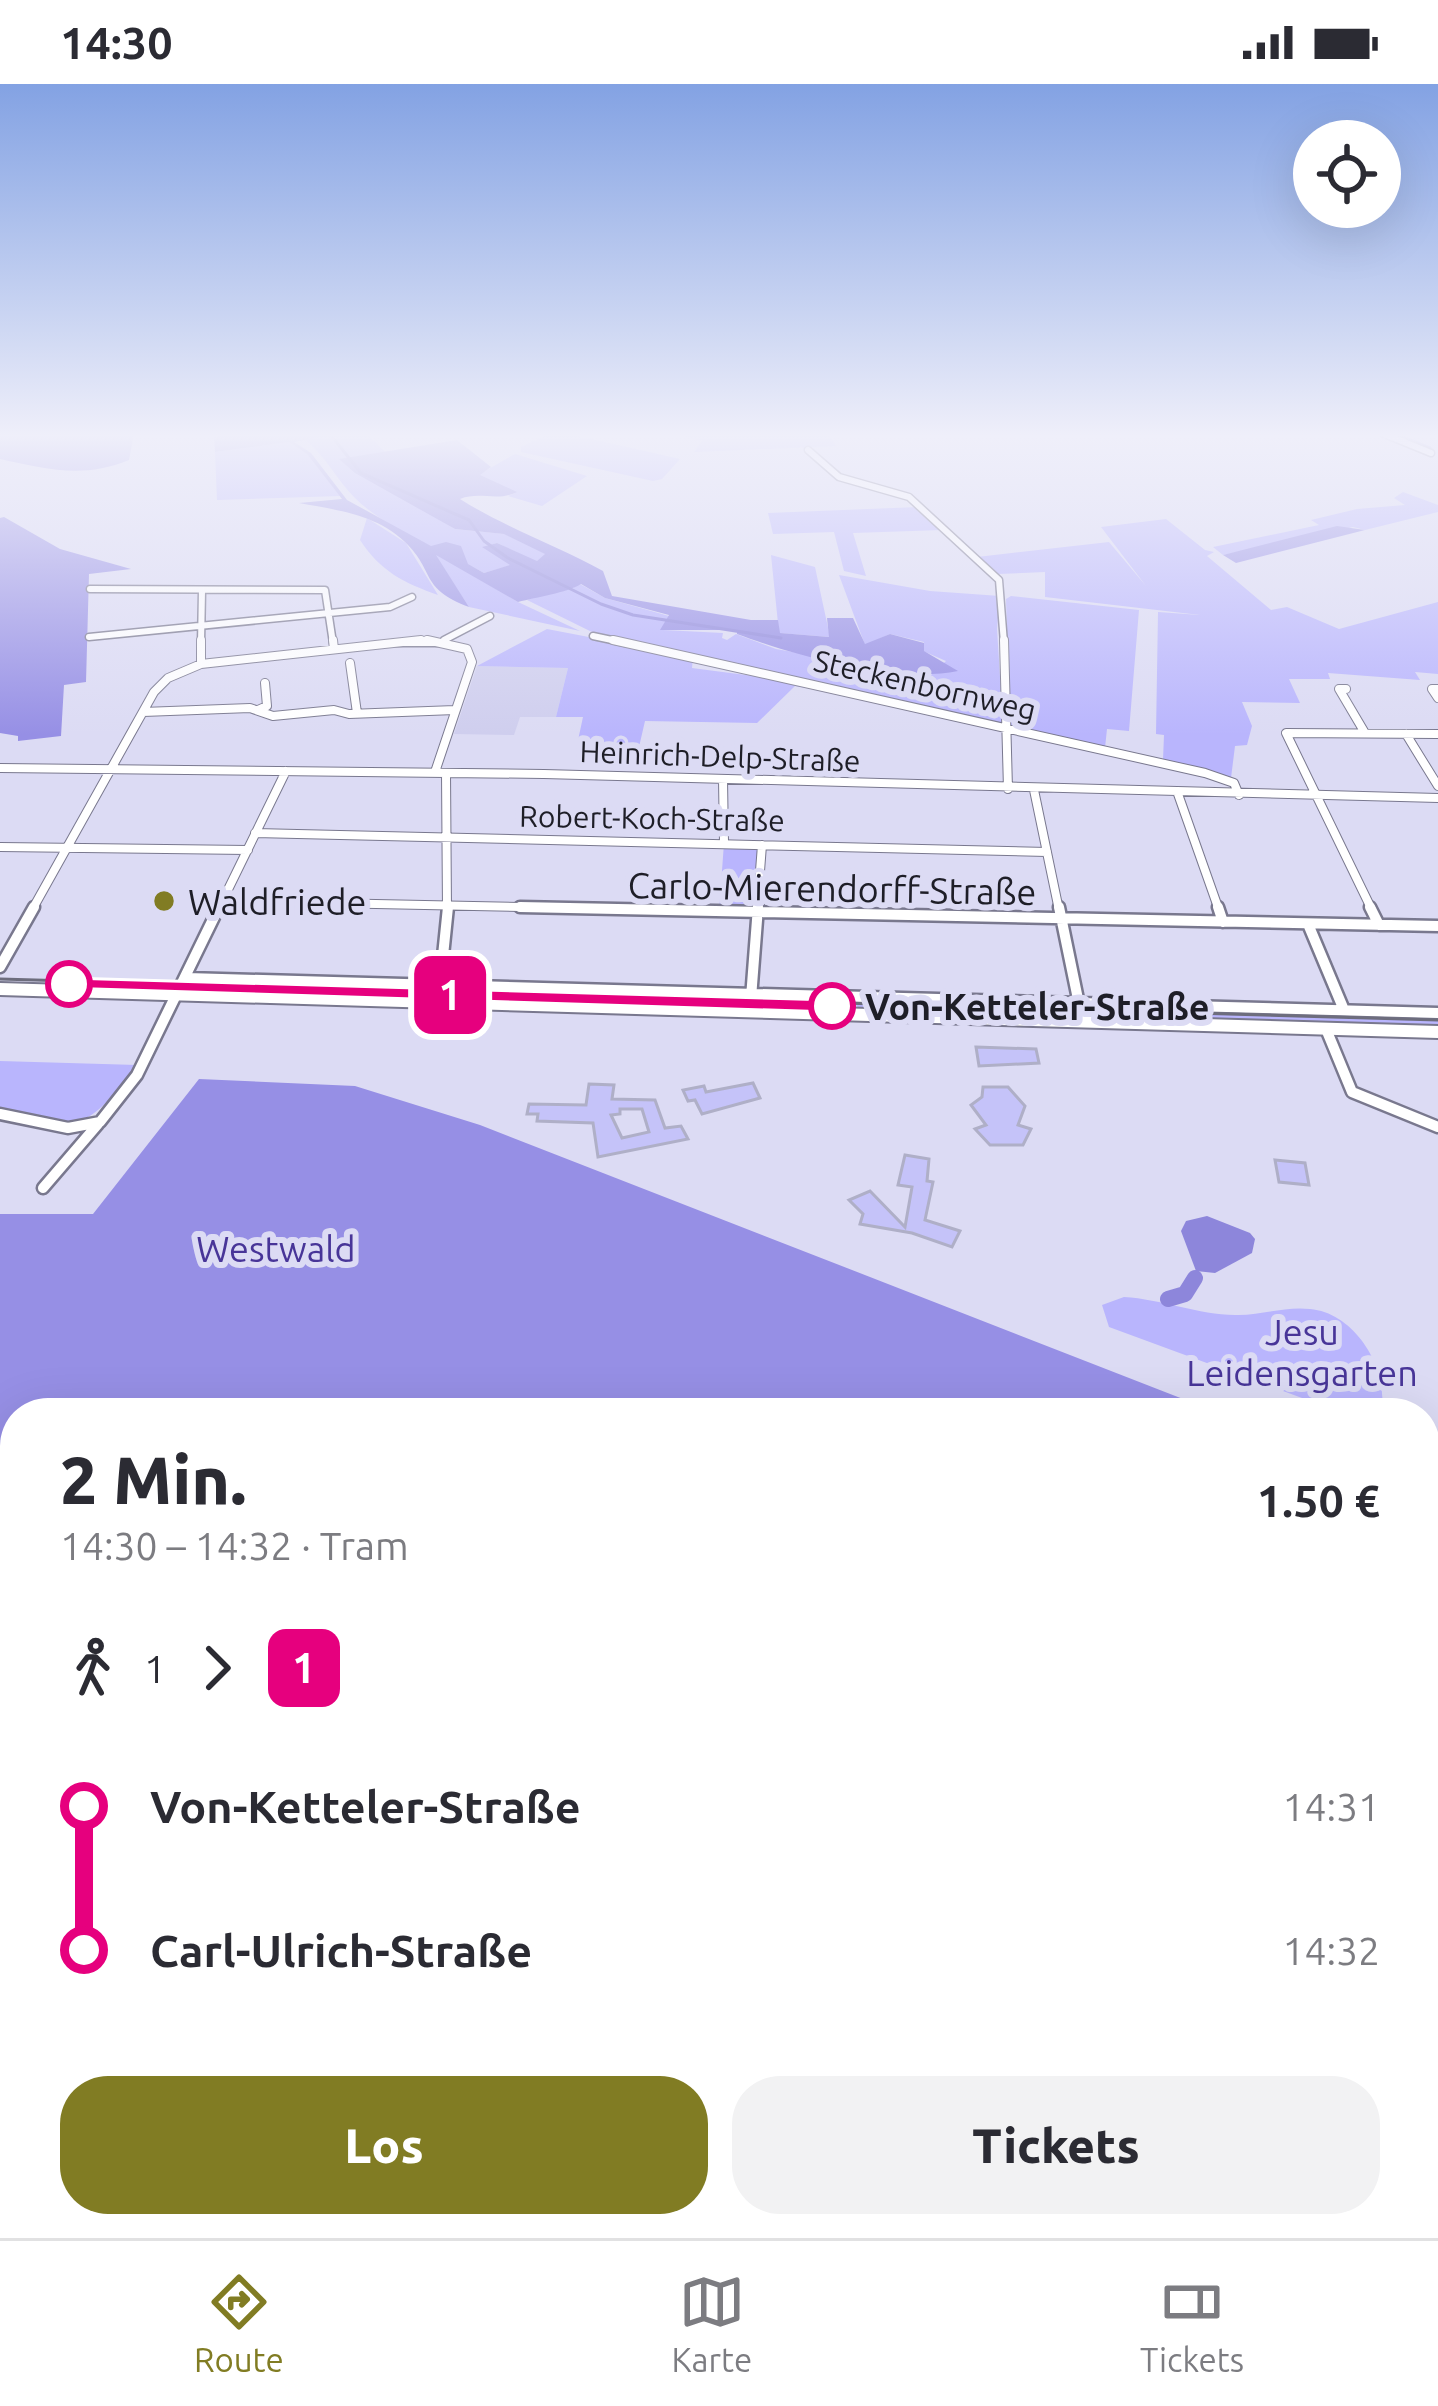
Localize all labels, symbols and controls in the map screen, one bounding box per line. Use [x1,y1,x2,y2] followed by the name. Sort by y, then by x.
[60,17,173,68] text: 14:30
[1293,120,1401,228] map controls
[1293,120,1401,228] button: locate
[811,643,1039,727] street label: Steckenbornweg
[579,734,861,778] street label: Heinrich-Delp-Straße
[519,799,785,837] street label: Robert-Koch-Straße
[627,864,1037,912] street label: Carlo-Mierendorff-Straße
[188,881,367,922] place label: Waldfriede
[151,888,177,914] marker: Waldfriede
[411,956,489,1034] line badge: 1
[47,962,91,1006] unlabelled marker
[438,971,462,1018] text: 1
[810,984,854,1028] marker: Von-Ketteler-Straße
[865,986,1210,1027] place label: Von-Ketteler-Straße
[196,1228,356,1269] park label: Westwald
[1186,1311,1418,1393] park label: Jesu Leidensgarten
[60,1442,246,1516] text: 2 Min.
[1257,1475,1380,1526] text: 1.50 €
[60,1524,409,1567] text: 14:30 – 14:32 · Tram
[60,1635,126,1701] icon: walk
[184,1635,250,1701] icon: forward
[292,1644,316,1691] text: 1
[144,1647,166,1690] text: 1
[150,1781,581,1832] text: Von-Ketteler-Straße
[1282,1785,1380,1828] text: 14:31
[150,1925,532,1976] text: Carl-Ulrich-Straße
[1282,1929,1380,1972] text: 14:32
[60,2076,708,2214] button: Los
[732,2076,1380,2214] button: Tickets
[194,2269,284,2378] tab: Route
[672,2269,752,2378] tab: Karte
[1140,2269,1244,2378] tab: Tickets

